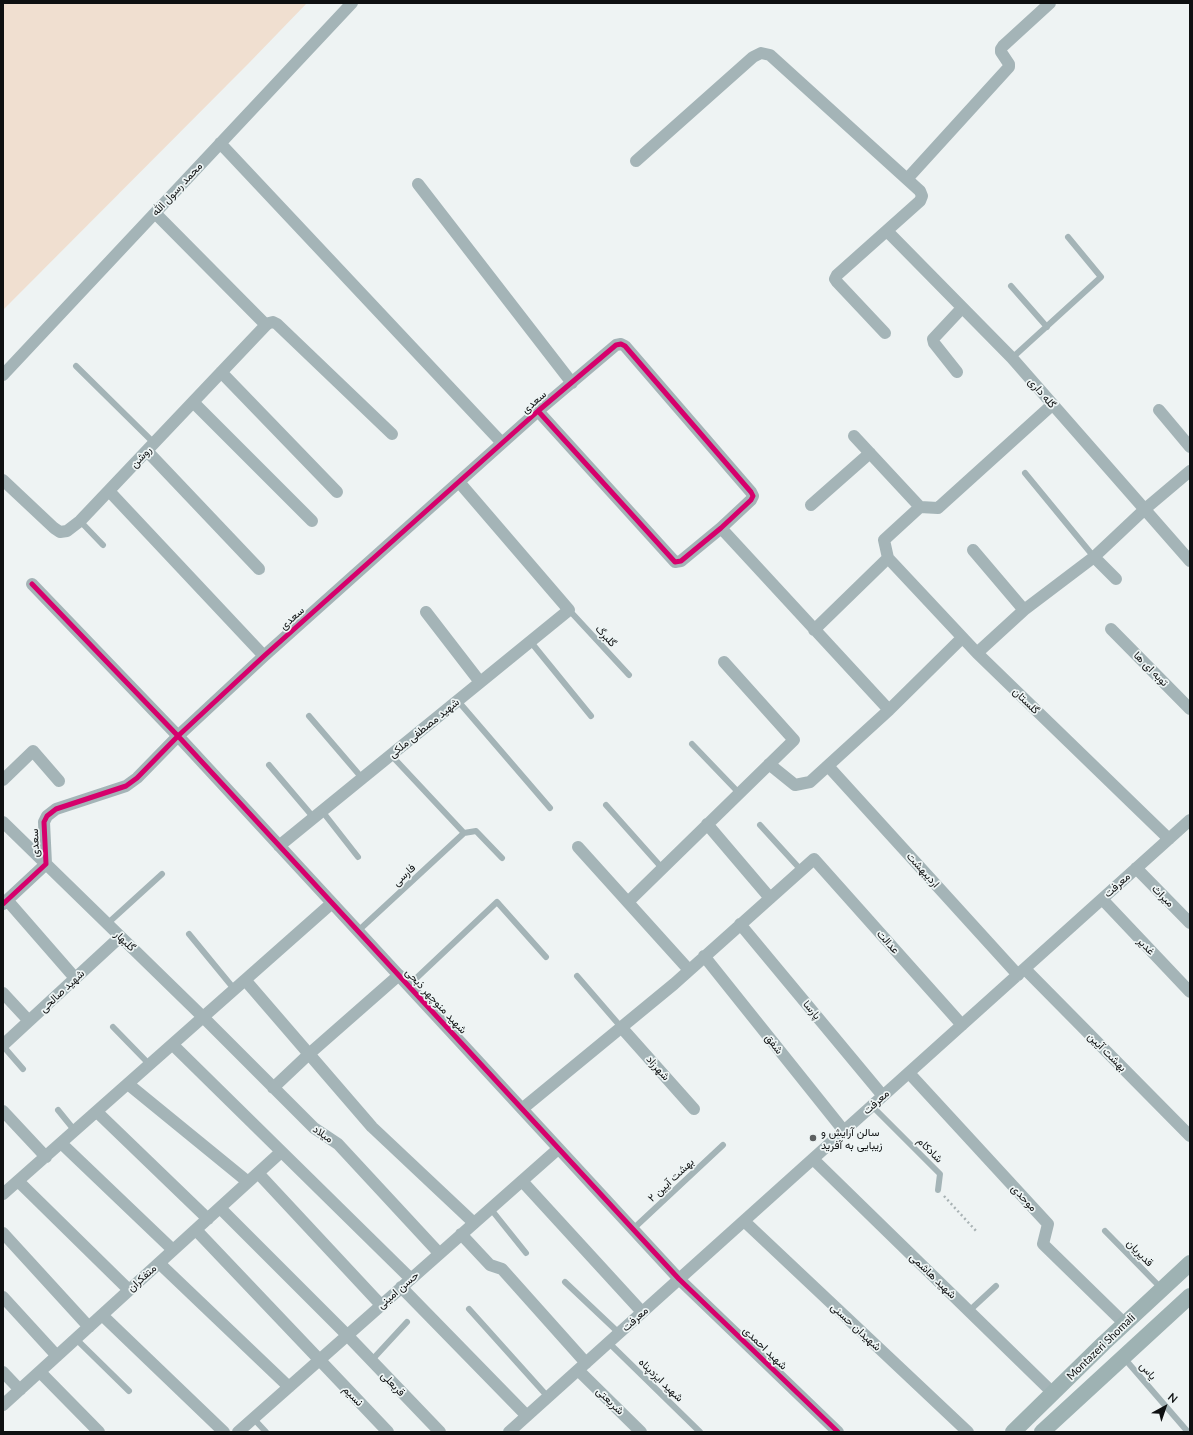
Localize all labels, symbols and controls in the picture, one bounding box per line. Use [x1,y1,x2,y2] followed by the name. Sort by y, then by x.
[149,159,205,219] street label: محمد رسول الله
[1025,375,1059,411] street label: گله داری
[519,388,549,416] street label: سعدی
[128,443,154,471] street label: روشن
[277,604,307,632] street label: سعدی
[593,622,619,650] street label: گلبرگ
[1131,649,1171,689] street label: توبه ای ها
[1010,685,1042,717] street label: گلستان
[386,695,462,761] street label: شهید مصطفی ملکی
[28,828,42,858] street label: سعدی
[904,850,942,890] street label: اردیبهشت
[390,861,418,889] street label: فارسی
[1101,870,1133,900] street label: معرفت
[1149,882,1177,910] street label: میراث
[874,927,902,957] street label: عدالت
[112,928,138,954] street label: گلبهار
[1134,934,1158,958] street label: غدیر
[402,966,470,1036] street label: شهید منوچهر ذبحی
[37,967,87,1015] street label: شهید صالحی
[800,998,824,1022] street label: پارسا
[1085,1030,1129,1074] street label: بهشت آیین
[762,1031,786,1057] street label: شفق
[643,1053,673,1083] street label: شهرزاد
[860,1087,892,1117] street label: معرفت
[310,1122,336,1146] street label: میلاد
[821,1125,883,1151] place label: سالن آرایش و زیبایی به آفرید
[808,1133,818,1143] marker: سالن آرایش و زیبایی به آفرید
[914,1134,946,1166] street label: شادکام
[645,1155,697,1205] street label: بهشت آیین ۲
[1008,1182,1040,1214] street label: موحدی
[1124,1237,1156,1269] street label: قدیریان
[907,1251,959,1301] street label: شهید هاشمی
[125,1262,159,1294] street label: متفکران
[375,1268,421,1312] street label: حسن امینی
[828,1300,884,1354] street label: شهیدان حسنی
[619,1304,651,1334] street label: معرفت
[1064,1311,1138,1383] street label: Montazeri Shomali
[740,1324,790,1372] street label: شهید احمدی
[636,1355,686,1405] street label: شهید ایزدپناه
[1137,1359,1159,1383] street label: یاس
[378,1369,408,1399] street label: قربعلی
[340,1383,366,1409] street label: نسیم
[593,1385,627,1417] street label: شریعتی
[1145,1387,1185,1427] north arrow
[1166,1390,1180,1405] text: N

